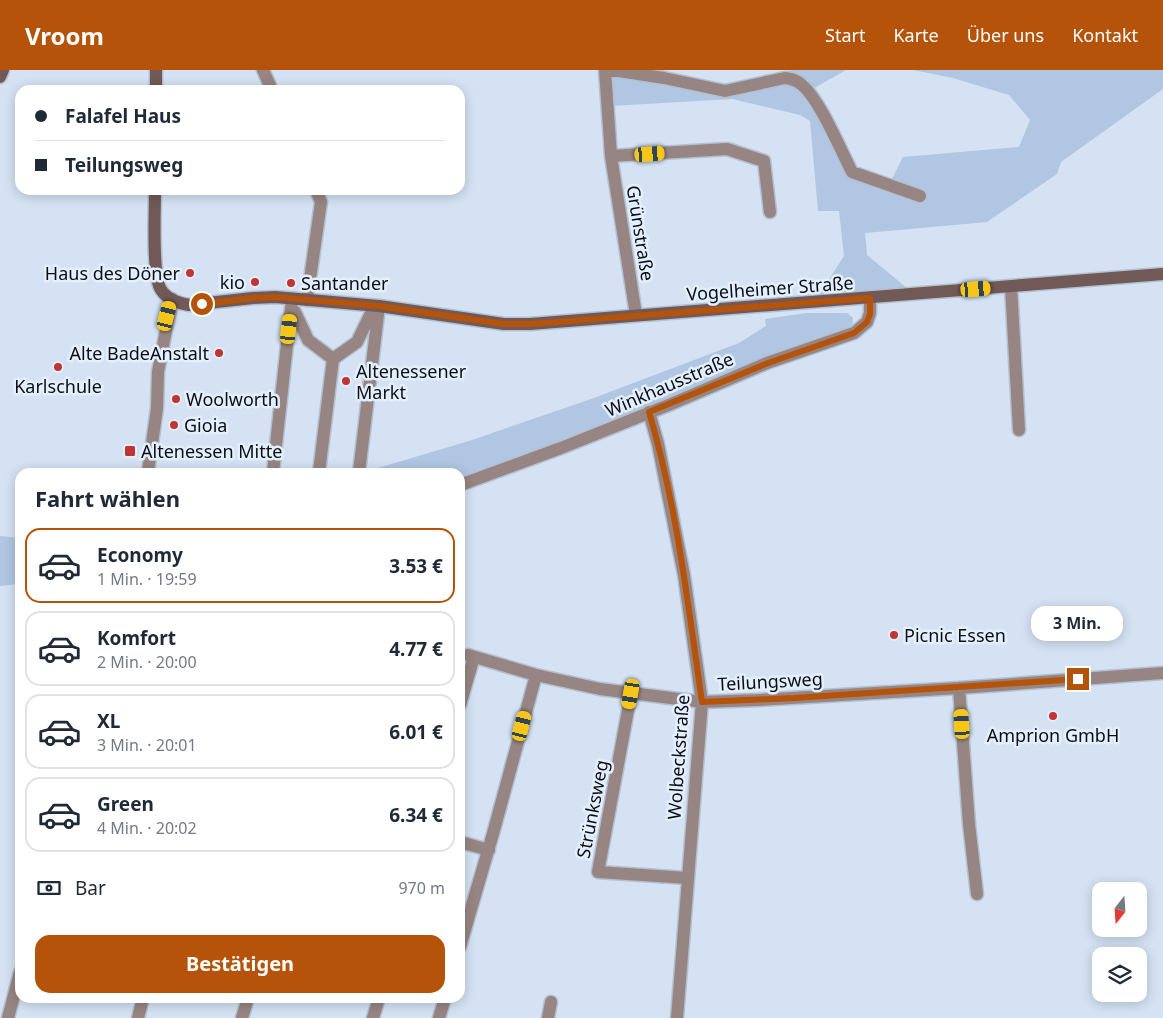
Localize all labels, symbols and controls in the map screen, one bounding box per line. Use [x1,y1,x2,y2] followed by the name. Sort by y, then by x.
[25,19,104,52] text: Vroom
[825,23,865,47] text: Start
[893,23,939,47] text: Karte
[967,23,1044,47] text: Über uns
[1072,23,1138,47] text: Kontakt
[65,103,181,129] text: Falafel Haus
[634,145,665,163] car
[65,152,183,178] text: Teilungsweg
[622,183,660,283] street label: Grünstraße
[45,261,181,285] place label: Haus des Döner
[184,267,196,279] marker: Haus des Döner
[220,270,245,294] place label: kio
[686,270,854,306] street label: Vogelheimer Straße
[301,271,389,295] place label: Santander
[249,276,261,288] marker: kio
[285,277,297,289] marker: Santander
[960,280,991,298] car
[191,293,213,315] route start
[156,300,177,332] car
[279,313,298,345] car
[70,341,209,365] place label: Alte BadeAnstalt
[601,346,737,422] street label: Winkhausstraße
[213,347,225,359] marker: Alte BadeAnstalt
[356,359,467,404] place label: Altenessener Markt
[52,361,64,373] marker: Karlschule
[14,374,102,398] place label: Karlschule
[340,375,352,387] marker: Altenessener Markt
[186,387,279,411] place label: Woolworth
[170,393,182,405] marker: Woolworth
[184,413,227,437] place label: Gioia
[168,419,180,431] marker: Gioia
[141,439,282,463] place label: Altenessen Mitte
[123,444,137,458] marker: Altenessen Mitte
[35,483,180,513] text: Fahrt wählen
[97,542,183,568] text: Economy
[37,543,82,588] icon: car
[389,553,443,579] text: 3.53 €
[97,568,197,590] text: 1 Min. · 19:59
[1032,606,1124,642] callout: 3 Min.
[1053,612,1101,634] text: 3 Min.
[904,623,1006,647] place label: Picnic Essen
[97,625,176,651] text: Komfort
[37,626,82,671] icon: car
[888,629,900,641] marker: Picnic Essen
[389,636,443,662] text: 4.77 €
[97,651,197,673] text: 2 Min. · 20:00
[717,666,823,696] street label: Teilungsweg
[1067,668,1089,690] route end
[621,678,640,710] car
[662,694,694,820] street label: Wolbeckstraße
[97,708,120,734] text: XL
[37,709,82,754] icon: car
[953,709,970,739] car
[511,710,532,742] car
[1047,710,1059,722] marker: Amprion GmbH
[389,719,443,745] text: 6.01 €
[987,723,1119,747] place label: Amprion GmbH
[97,734,197,756] text: 3 Min. · 20:01
[571,758,613,860] street label: Strünksweg
[97,791,154,817] text: Green
[37,792,82,837] icon: car
[389,802,443,828] text: 6.34 €
[97,817,197,839] text: 4 Min. · 20:02
[35,874,63,902] icon: cash
[75,875,106,901] text: Bar
[398,877,445,899] text: 970 m
[1092,882,1148,938] north arrow
[1092,882,1147,1002] map controls
[35,935,445,993] button: Bestätigen
[1092,947,1147,1002] button: layers

